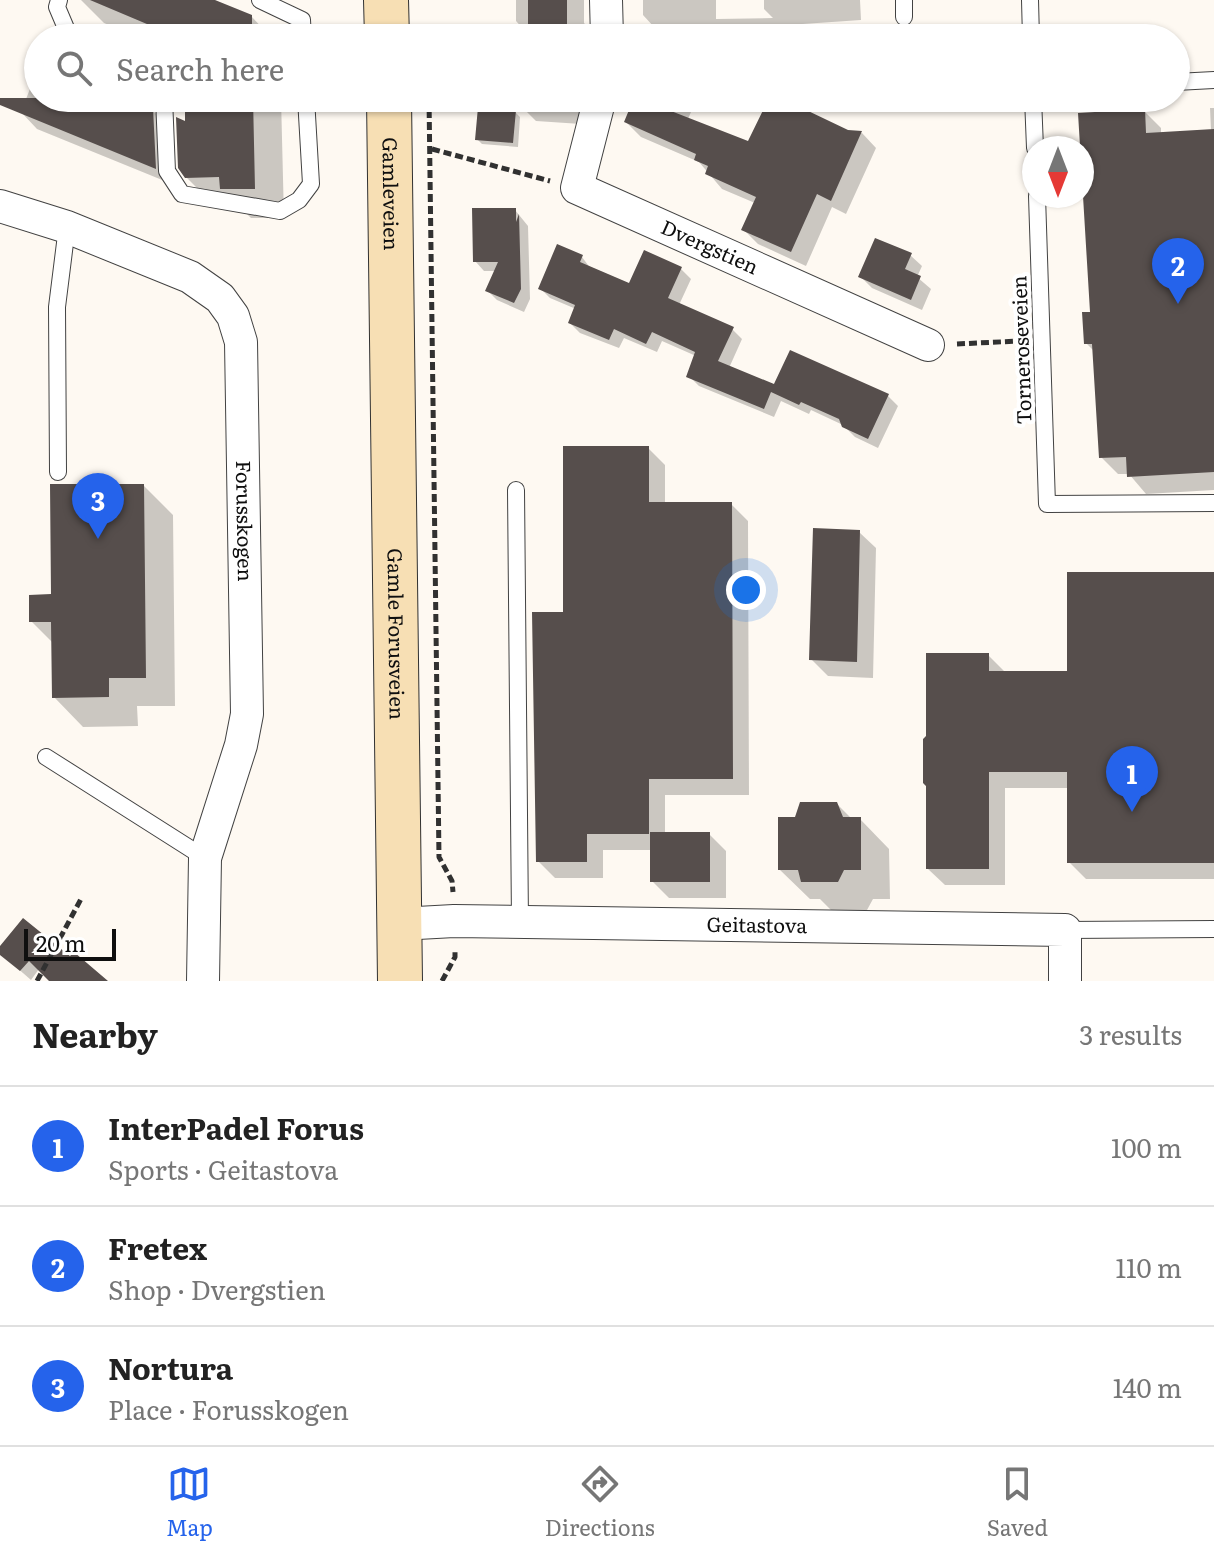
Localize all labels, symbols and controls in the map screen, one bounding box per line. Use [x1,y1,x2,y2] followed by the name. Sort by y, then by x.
[24,24,1190,112] search box
[52,46,96,90] icon: search
[116,46,284,90] text: Search here
[1022,136,1094,208] north arrow
[376,137,408,251] street label: Gamleveien
[657,211,764,280] street label: Dvergstien
[1152,238,1204,304] pin: 2
[1002,275,1038,425] street label: Torneroseveien
[230,460,262,582] street label: Forusskogen
[72,473,124,539] pin: 3
[382,548,414,720] street label: Gamle Forusveien
[726,570,766,610] your location
[1106,746,1158,812] pin: 1
[706,908,808,939] street label: Geitastova
[24,925,116,961] scale bar
[36,926,86,959] text: 20 m
[32,1008,158,1058] text: Nearby
[1079,1014,1182,1053] text: 3 results
[108,1105,364,1149] text: InterPadel Forus
[53,1127,63,1166] text: 1
[1111,1127,1182,1166] text: 100 m
[108,1149,338,1188] text: Sports · Geitastova
[108,1225,207,1269] text: Fretex
[51,1247,65,1286] text: 2
[1115,1247,1182,1286] text: 110 m
[108,1269,326,1308] text: Shop · Dvergstien
[108,1345,233,1389] text: Nortura
[51,1367,65,1406] text: 3
[1113,1367,1182,1406] text: 140 m
[108,1389,349,1428] text: Place · Forusskogen
[166,1462,213,1543] tab: Map
[545,1462,655,1543] tab: Directions
[987,1462,1048,1543] tab: Saved

